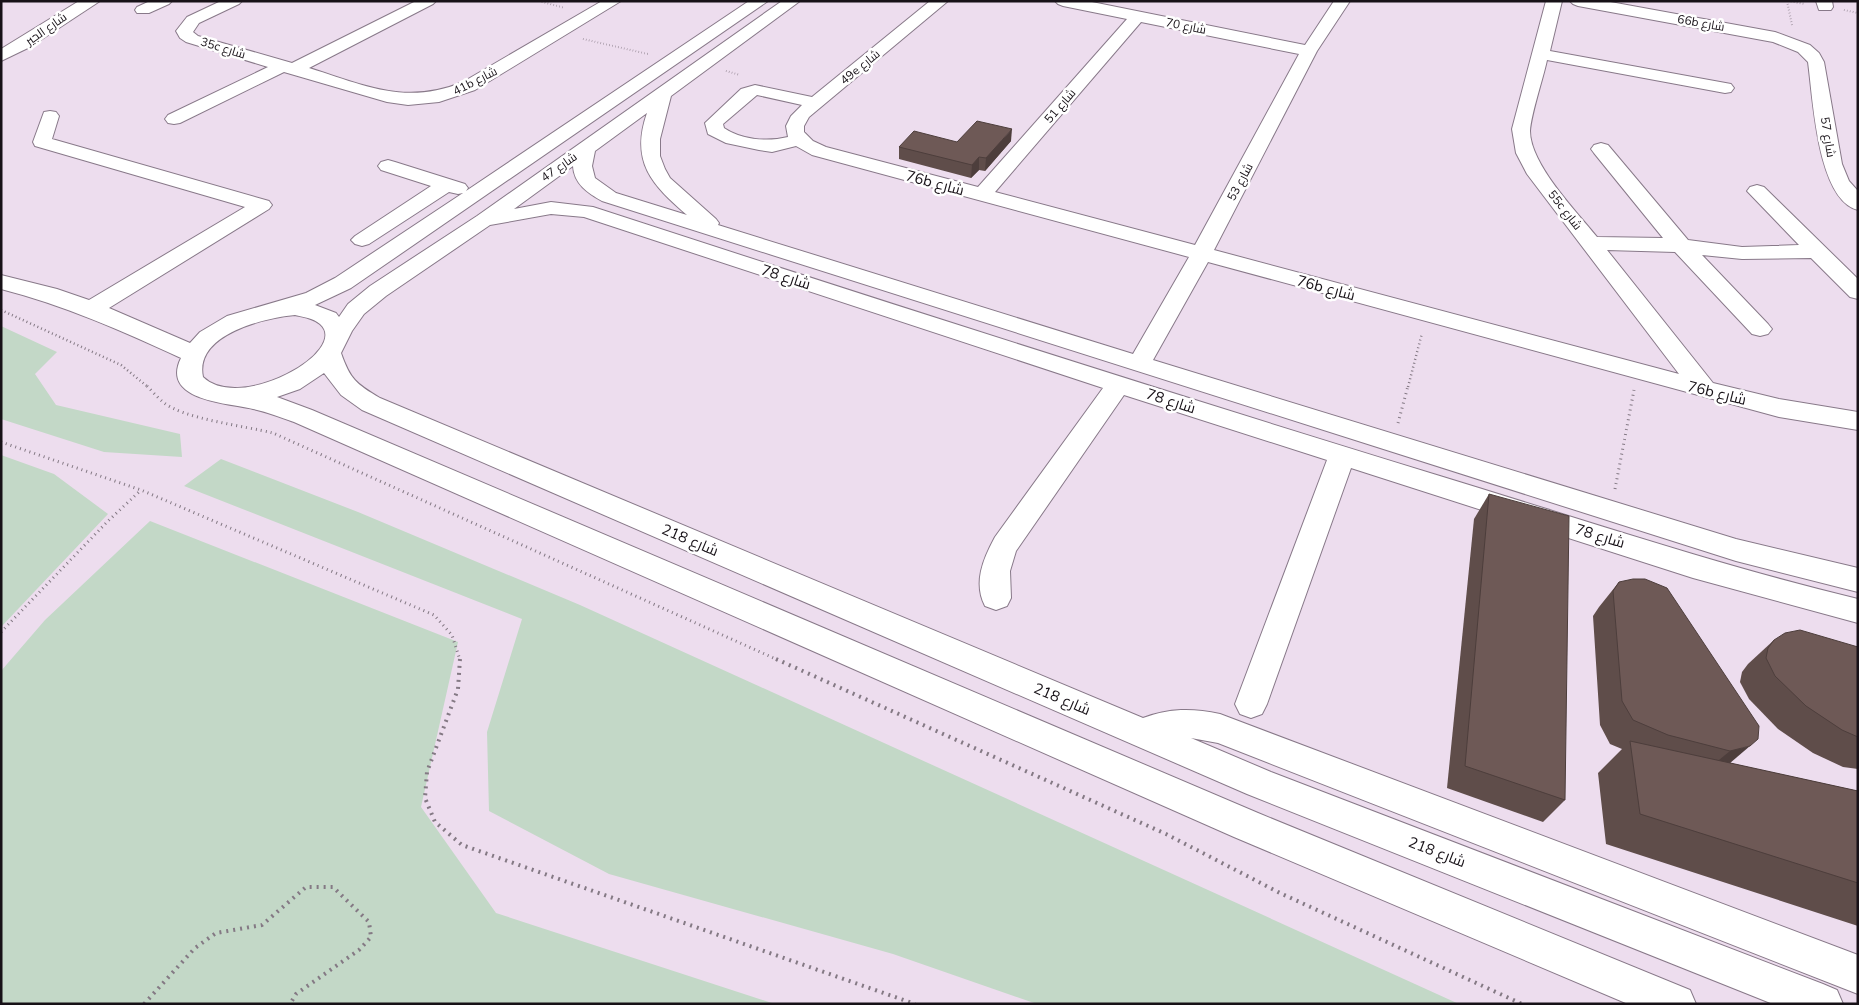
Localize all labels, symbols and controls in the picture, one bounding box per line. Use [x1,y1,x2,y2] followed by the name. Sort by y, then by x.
[21,9,70,50] street label: شارع الجير
[1676,11,1726,35] street label: 66b شارع
[1164,14,1208,38] street label: شارع 70
[199,34,248,62] street label: 35c شارع
[837,46,883,88] street label: 49e شارع
[450,63,500,99] street label: 41b شارع
[1041,85,1079,127] street label: شارع 51
[1817,116,1839,158] street label: شارع 57
[538,149,580,185] street label: شارع 47
[1223,160,1257,204] street label: شارع 53
[903,166,966,201] street label: 76b شارع
[1544,187,1586,233] street label: 55c شارع
[758,260,813,295] street label: شارع 78
[1294,271,1357,306] street label: 76b شارع
[1685,376,1748,411] street label: 76b شارع
[1143,384,1198,419] street label: شارع 78
[658,519,721,562] street label: شارع 218
[1572,519,1627,554] street label: شارع 78
[1030,678,1093,721] street label: شارع 218
[1405,832,1469,873] street label: شارع 218

